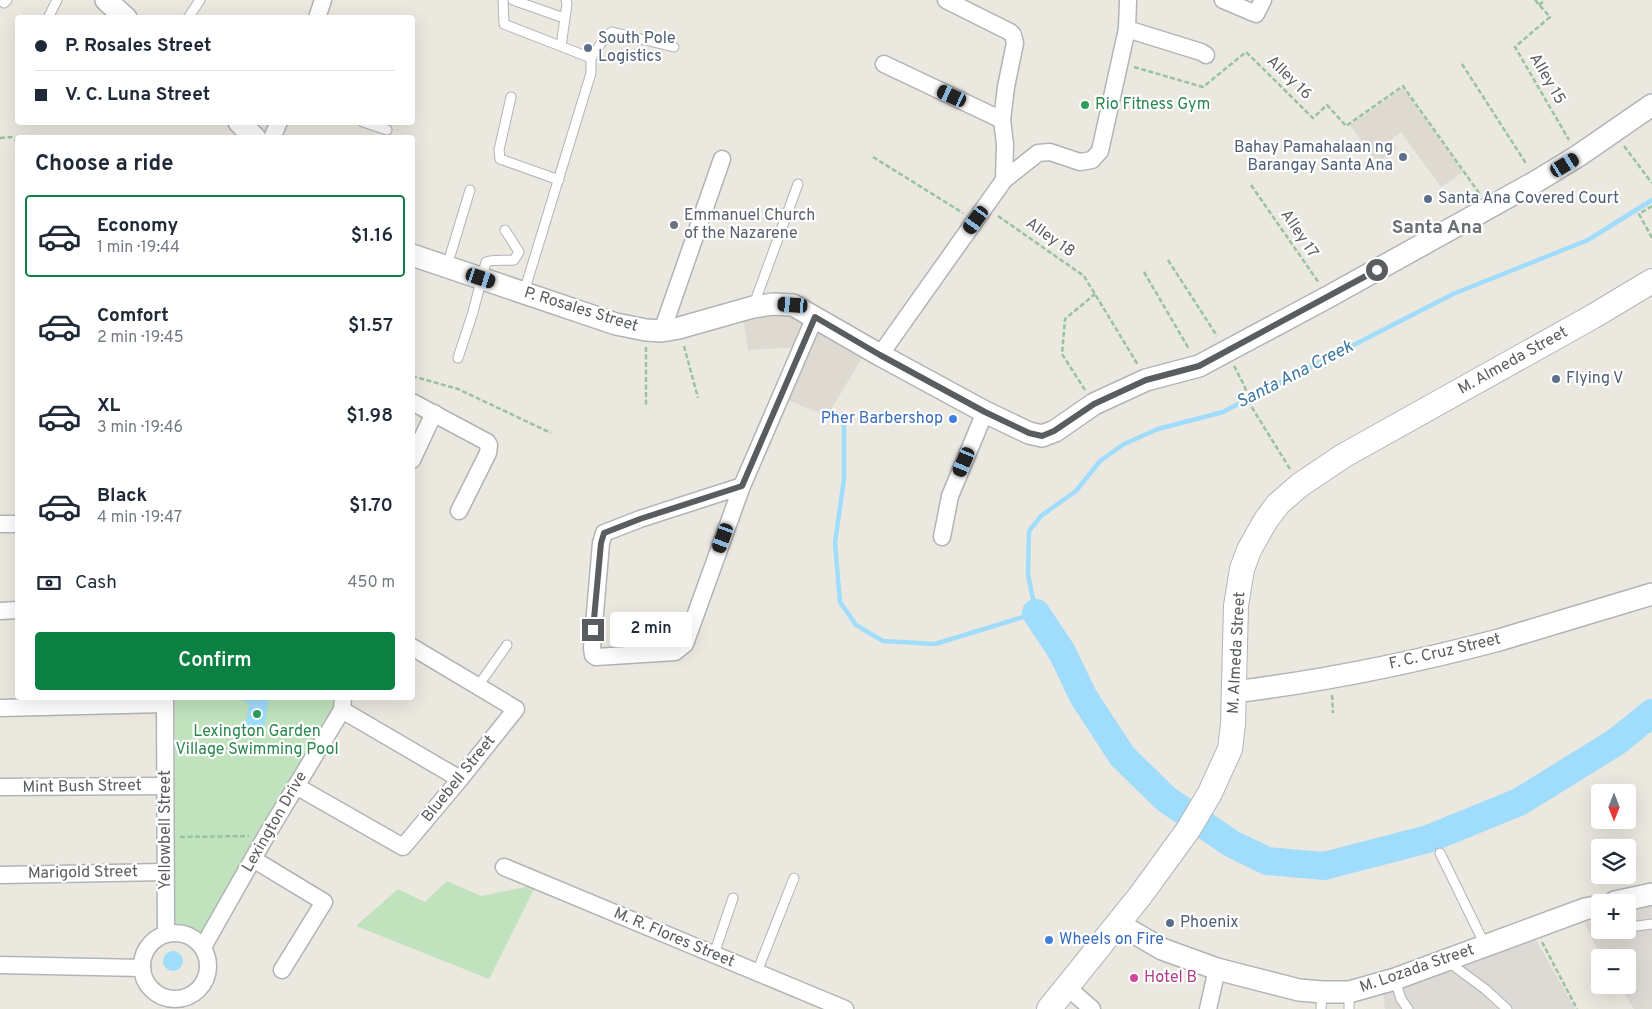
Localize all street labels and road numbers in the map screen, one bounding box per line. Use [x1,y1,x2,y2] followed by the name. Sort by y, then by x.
[1524,50,1570,108] street label: Alley 15
[1262,52,1316,104] street label: Alley 16
[1276,206,1322,262] street label: Alley 17
[1022,214,1078,262] street label: Alley 18
[522,283,640,337] street label: P. Rosales Street
[1455,323,1571,399] street label: M. Almeda Street
[1224,591,1250,715] street label: M. Almeda Street
[1387,629,1503,675] street label: F. C. Cruz Street
[418,731,500,827] street label: Bluebell Street
[238,768,312,876] street label: Lexington Drive
[156,770,176,890] street label: Yellowbell Street
[22,776,142,798] street label: Mint Bush Street
[28,862,138,884] street label: Marigold Street
[610,903,738,973] street label: M. R. Flores Street
[1357,940,1477,998] street label: M. Lozada Street

